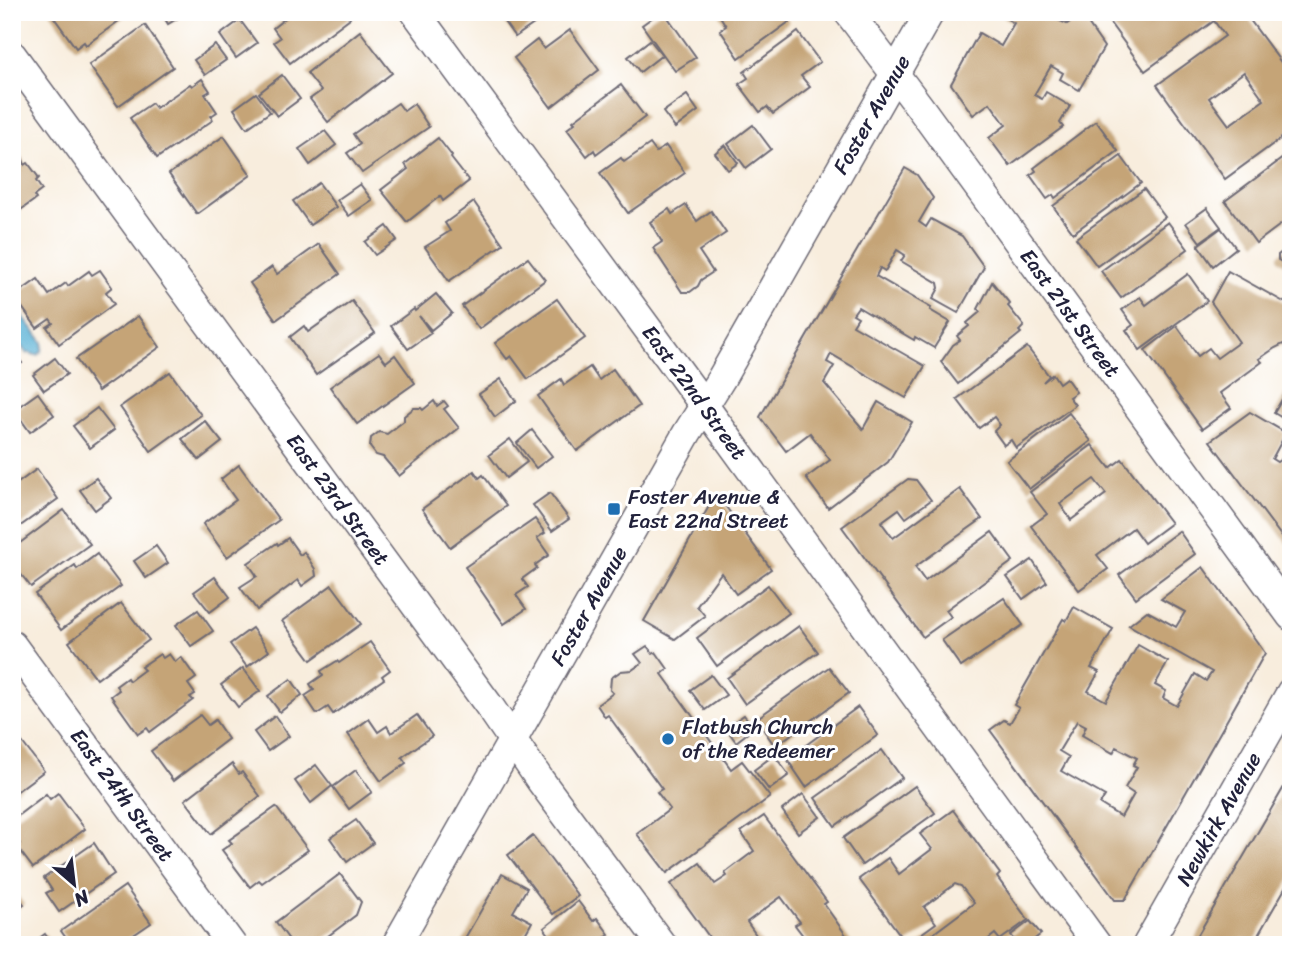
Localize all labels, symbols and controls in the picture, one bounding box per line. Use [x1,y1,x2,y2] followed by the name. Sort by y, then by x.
[822,47,921,182] street label: Foster Avenue
[1010,240,1130,386] street label: East 21st Street
[632,316,757,468] street label: East 22nd Street
[276,425,400,574] street label: East 23rd Street
[628,478,788,540] place label: Foster Avenue & East 22nd Street
[606,501,622,517] marker: Foster Avenue & East 22nd Street
[539,539,638,673] street label: Foster Avenue
[682,708,836,770] place label: Flatbush Church of the Redeemer
[60,720,184,870] street label: East 24th Street
[660,731,676,747] marker: Flatbush Church of the Redeemer
[1165,745,1272,893] street label: Newkirk Avenue
[38,848,108,918] north arrow
[67,880,96,917] text: N

